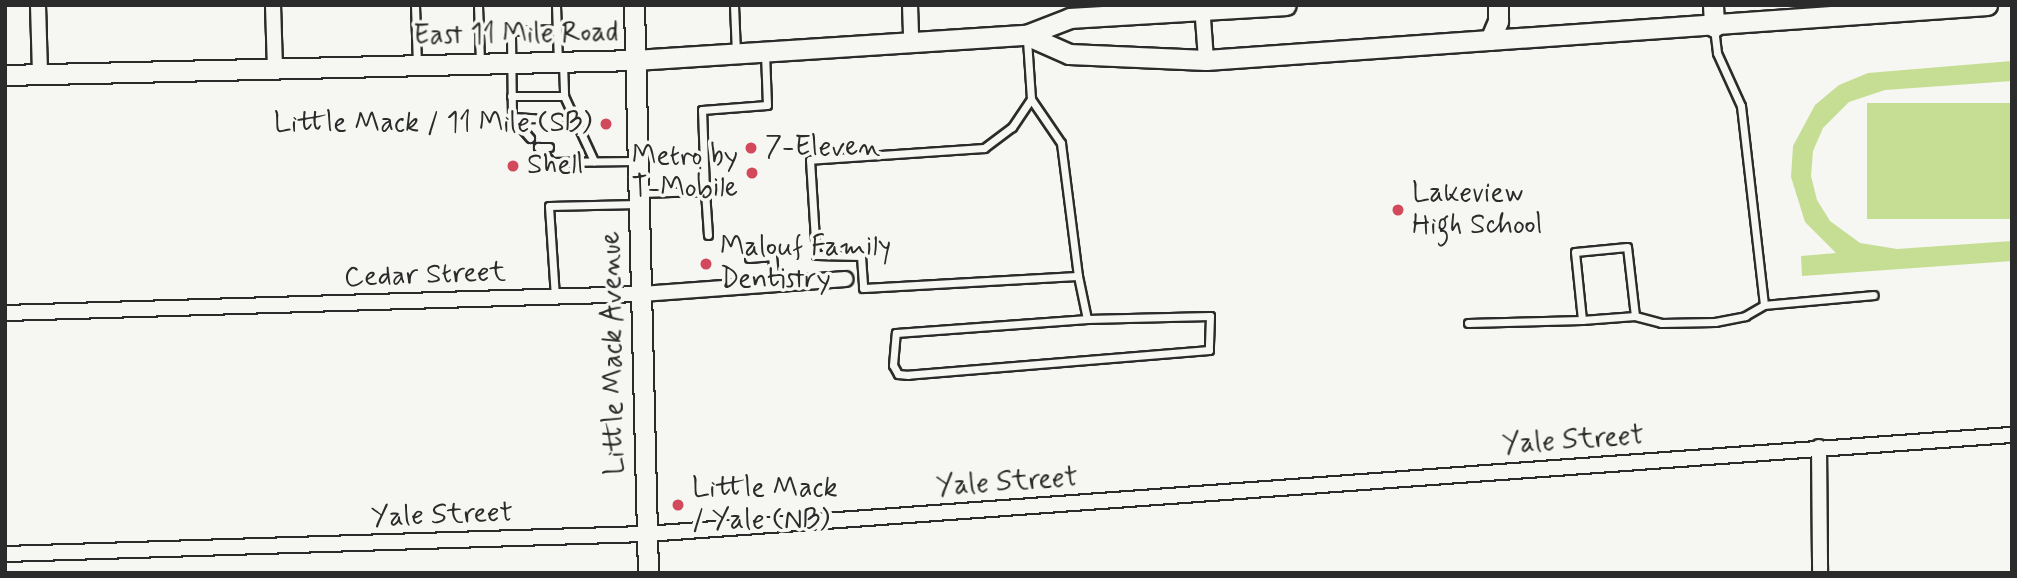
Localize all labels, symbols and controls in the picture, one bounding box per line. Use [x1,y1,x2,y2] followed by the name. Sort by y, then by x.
[414,16,618,54] street label: East 11 Mile Road
[273,107,592,141] place label: Little Mack / 11 Mile (SB)
[598,116,614,132] marker: Little Mack / 11 Mile (SB)
[765,131,880,165] place label: 7-Eleven
[631,140,738,206] place label: Metro by T-Mobile
[743,140,759,156] marker: 7-Eleven
[527,149,583,183] place label: Shell
[505,158,521,174] marker: Shell
[744,165,760,181] marker: Metro by T-Mobile
[1412,177,1542,243] place label: Lakeview High School
[1390,202,1406,218] marker: Lakeview High School
[720,231,891,297] place label: Malouf Family Dentistry
[595,232,633,474] street label: Little Mack Avenue
[343,256,507,296] street label: Cedar Street
[698,256,714,272] marker: Malouf Family Dentistry
[1502,419,1644,463] street label: Yale Street
[936,461,1078,505] street label: Yale Street
[692,472,838,538] place label: Little Mack / Yale (NB)
[371,497,513,535] street label: Yale Street
[670,497,686,513] marker: Little Mack / Yale (NB)

